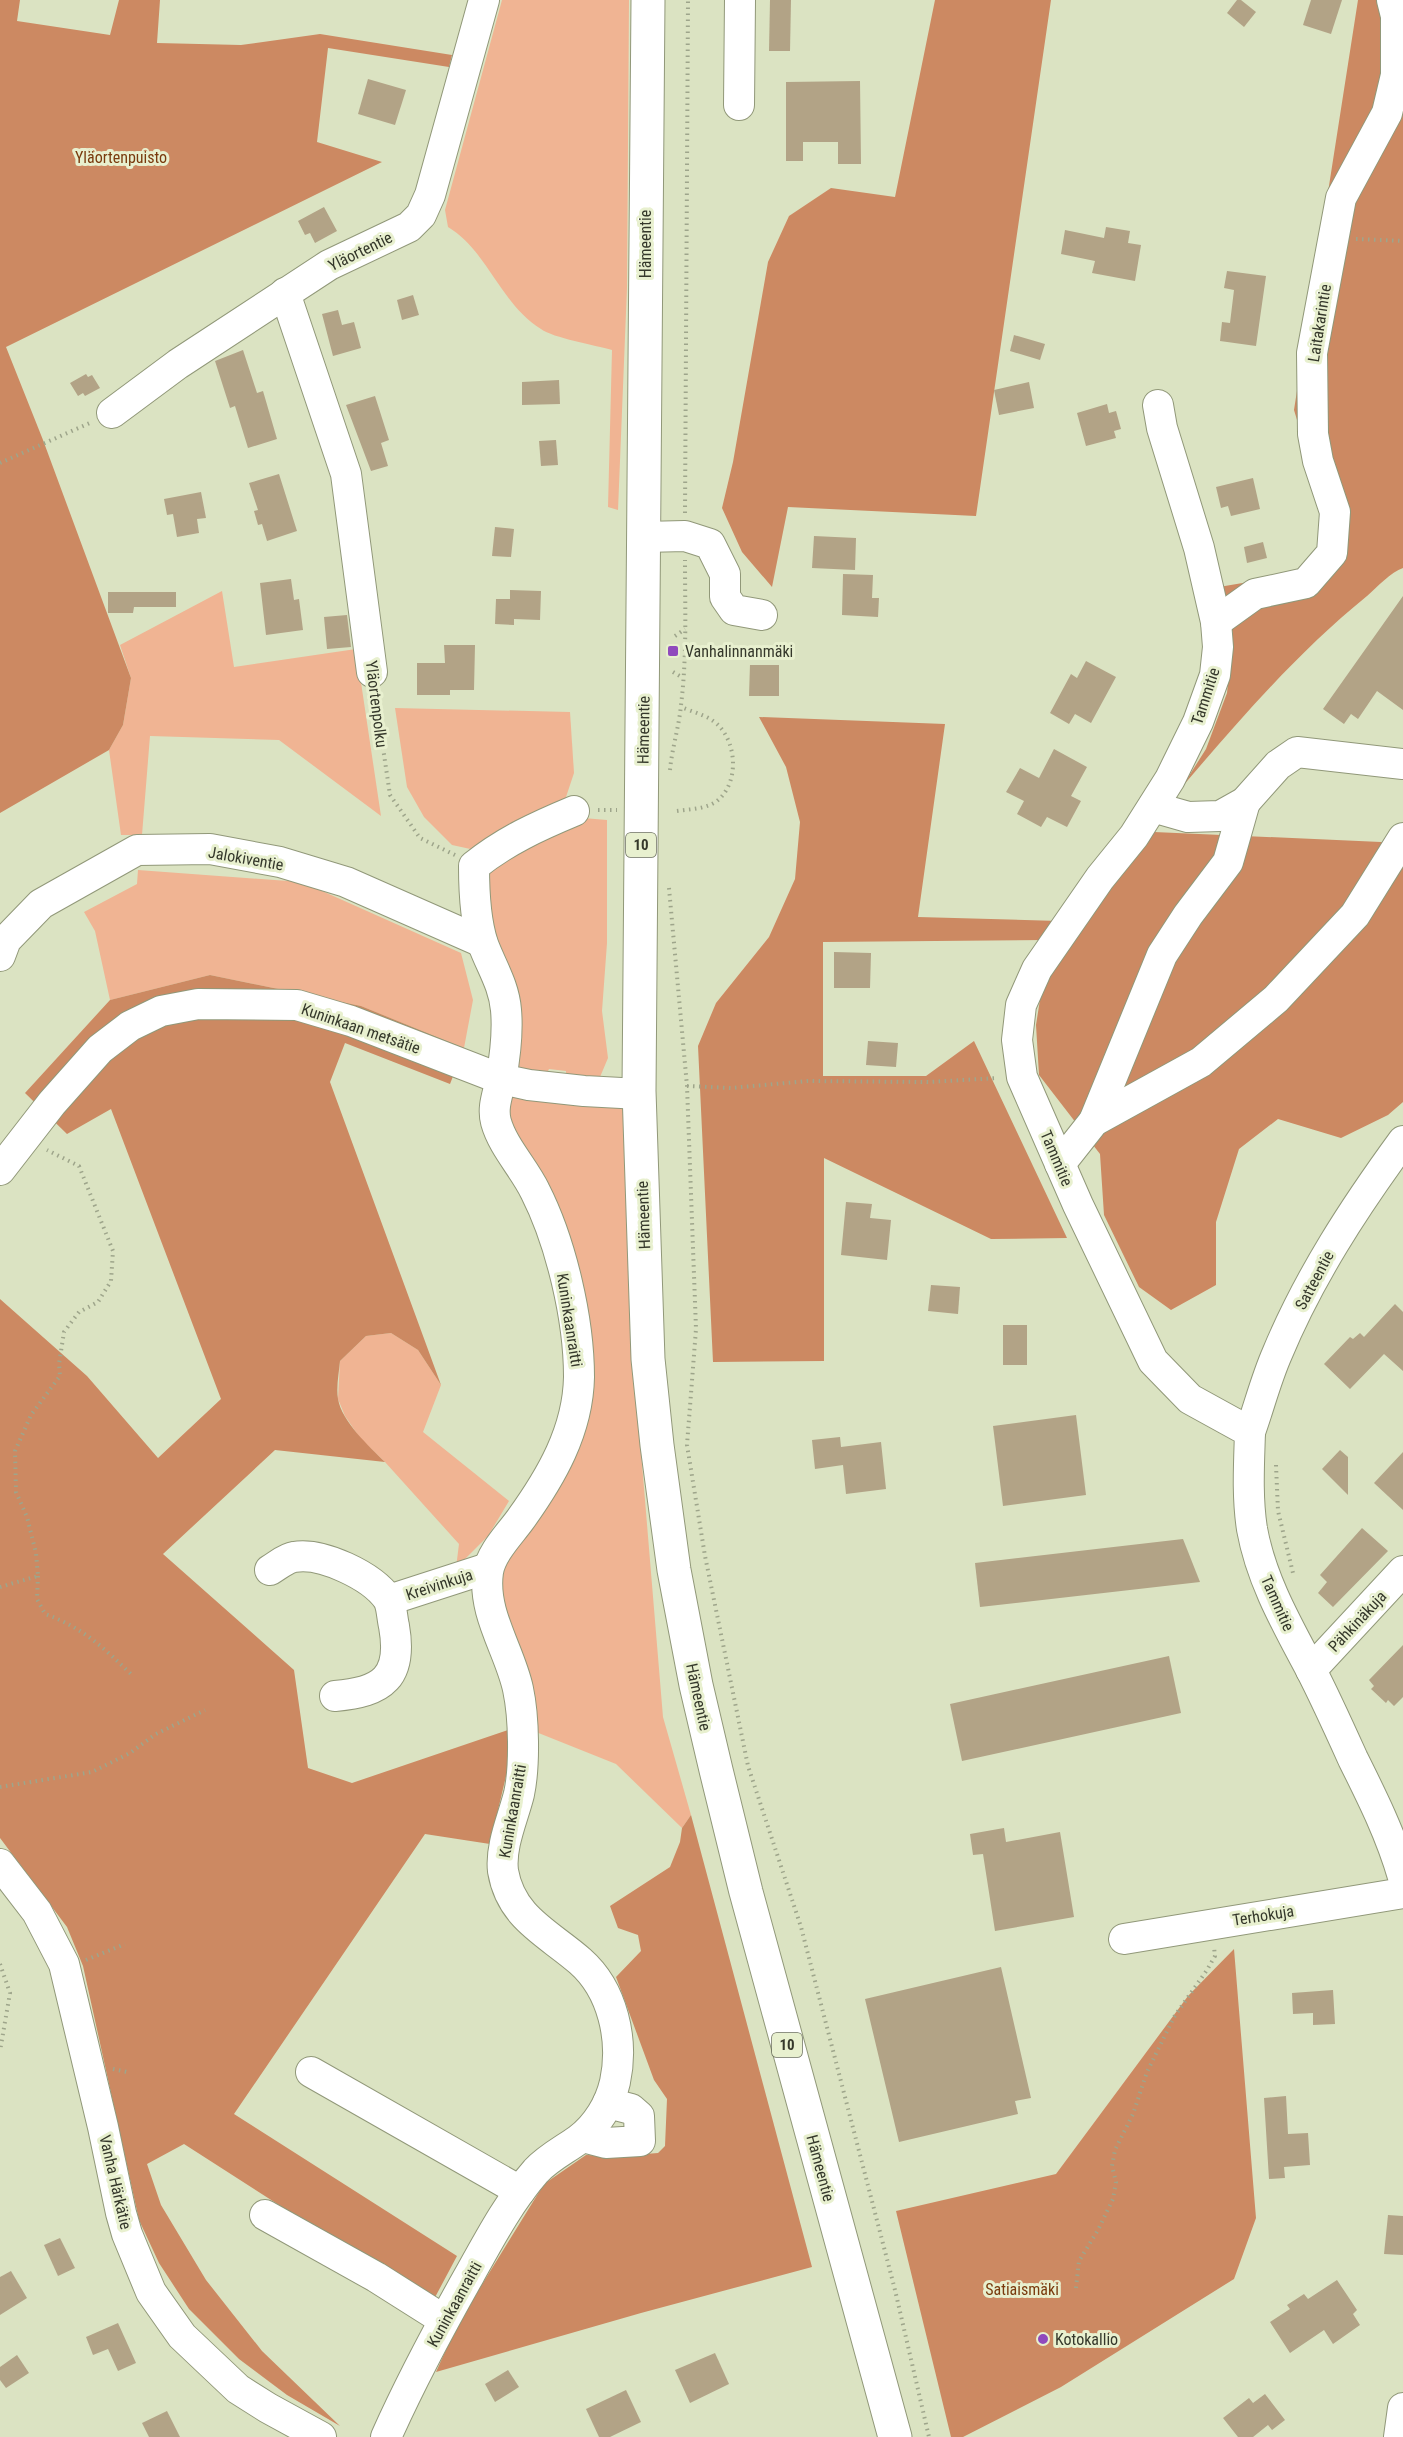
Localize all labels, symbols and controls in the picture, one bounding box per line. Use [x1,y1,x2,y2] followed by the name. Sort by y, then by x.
[75,148,167,167] park label: Yläortenpuisto
[636,210,655,278] street label: Hämeentie
[325,228,395,275] street label: Yläortentie
[1304,283,1335,363] street label: Laitakarintie
[685,642,793,661] place label: Vanhalinnanmäki
[666,644,680,658] marker: Vanhalinnanmäki
[362,659,391,749] street label: Yläortenpolku
[1187,665,1224,727] street label: Tammitie
[633,696,654,764] street label: Hämeentie
[626,833,656,857] road number: 10
[207,843,285,874] street label: Jalokiventie
[299,999,423,1058] street label: Kuninkaan metsätie
[1036,1127,1077,1189] street label: Tammitie
[633,1181,654,1249] street label: Hämeentie
[1291,1247,1338,1313] street label: Satteentie
[553,1272,586,1368] street label: Kuninkaanraitti
[403,1565,475,1604] street label: Kreivinkuja
[1257,1572,1298,1634] street label: Tammitie
[1324,1587,1390,1656] street label: Pähkinäkuja
[682,1662,715,1732] street label: Hämeentie
[495,1763,530,1859] street label: Kuninkaanraitti
[1231,1901,1295,1930] street label: Terhokuja
[772,2033,802,2057] road number: 10
[95,2133,136,2231] street label: Vanha Härkätie
[803,2133,839,2204] street label: Hämeentie
[423,2258,486,2350] street label: Kuninkaanraitti
[985,2280,1059,2299] park label: Satiaismäki
[1055,2330,1118,2349] place label: Kotokallio
[1036,2332,1050,2346] marker: Kotokallio

